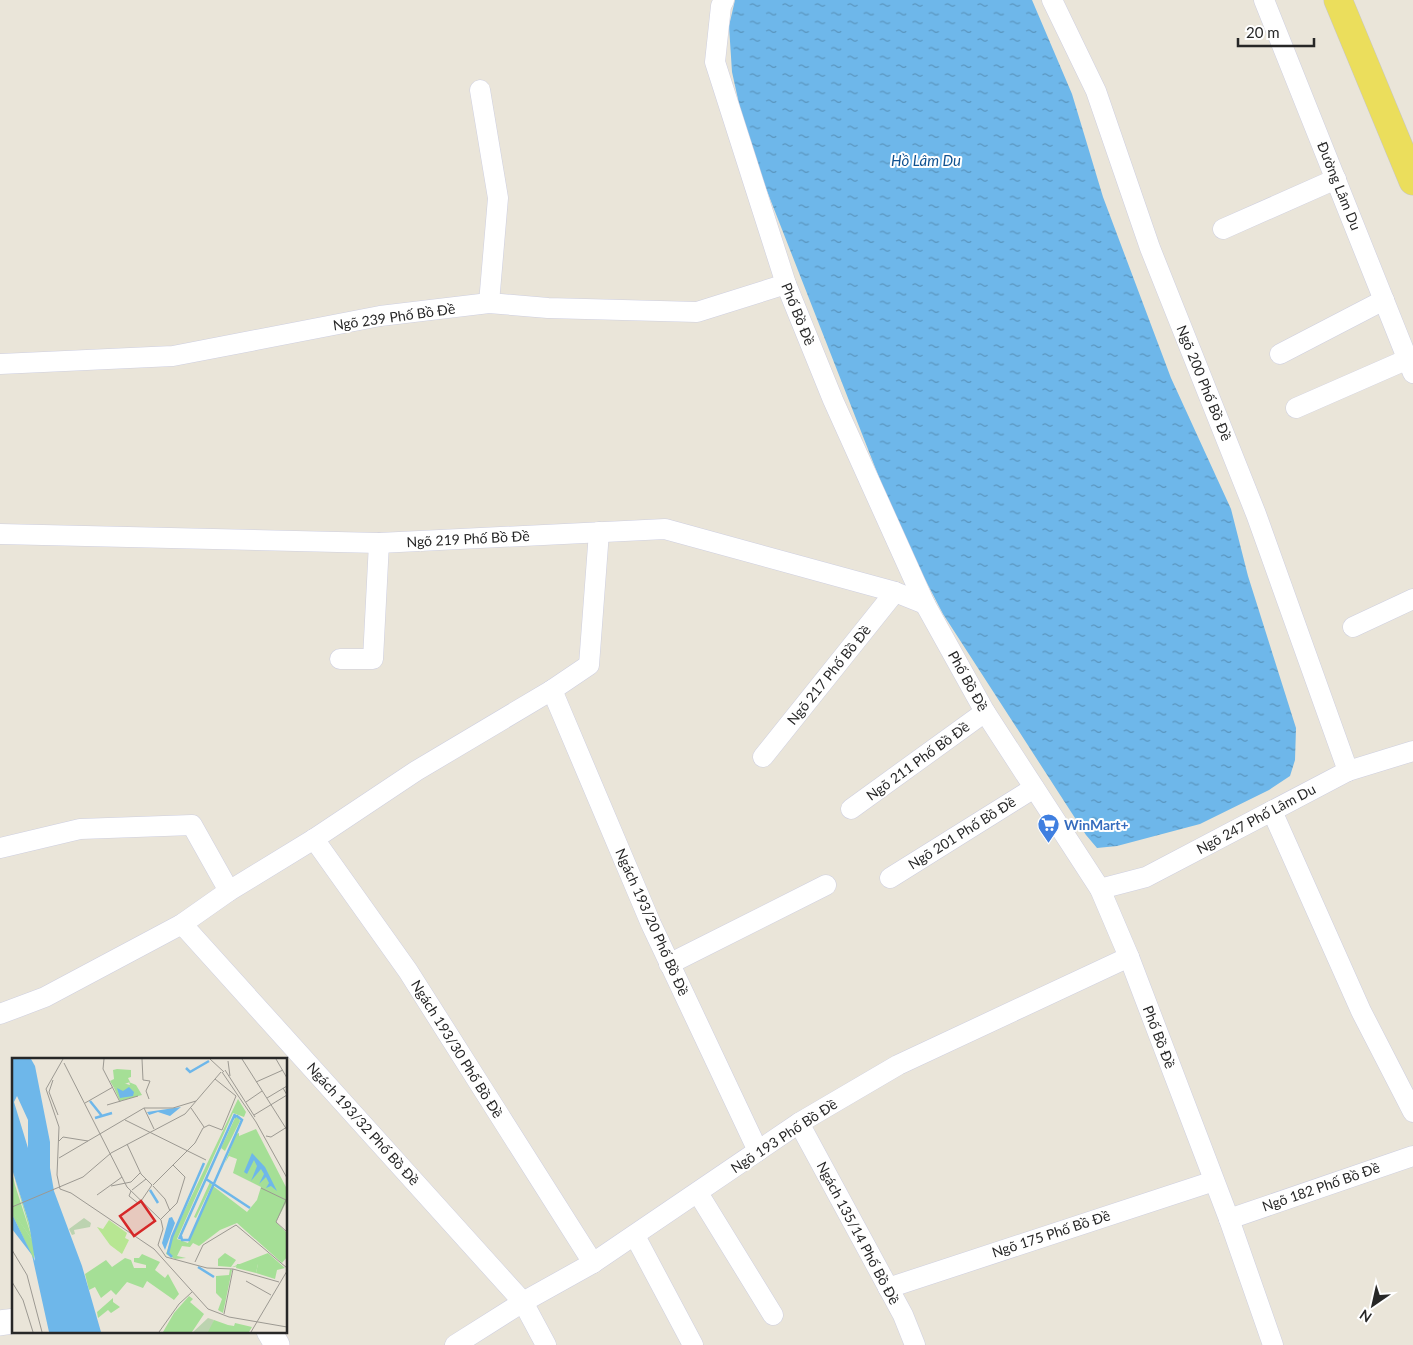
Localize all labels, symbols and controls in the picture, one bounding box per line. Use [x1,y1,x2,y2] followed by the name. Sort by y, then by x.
[1238,15,1314,47] scale bar
[1246,23,1280,41] text: 20 m
[1314,139,1365,233] street label: Đường Lâm Du
[891,151,961,169] water label: Hồ Lâm Du
[778,280,819,348] street label: Phố Bồ Đề
[332,300,456,334] street label: Ngõ 239 Phố Bồ Đề
[1173,322,1235,443] street label: Ngõ 200 Phố Bồ Đề
[406,527,530,550] street label: Ngõ 219 Phố Bồ Đề
[783,621,874,728] street label: Ngõ 217 Phố Bồ Đề
[945,648,992,714] street label: Phố Bồ Đề
[863,717,973,804] street label: Ngõ 211 Phố Bồ Đề
[1193,780,1318,857] street label: Ngõ 247 Phố Lâm Du
[905,793,1019,872] street label: Ngõ 201 Phố Bồ Đề
[1036,813,1060,844] supermarket icon: WinMart+
[1064,816,1129,833] place label: WinMart+
[612,845,693,998] street label: Ngách 193/20 Phố Bồ Đề
[408,977,507,1121] street label: Ngách 193/30 Phố Bồ Đề
[1140,1003,1179,1071] street label: Phố Bồ Đề
[12,1058,288,1332] inset map
[304,1059,423,1189] street label: Ngách 193/32 Phố Bồ Đề
[727,1095,840,1176] street label: Ngõ 193 Phố Bồ Đề
[813,1158,903,1307] street label: Ngách 135/14 Phố Bồ Đề
[1260,1158,1382,1215] street label: Ngõ 182 Phố Bồ Đề
[990,1206,1112,1261] street label: Ngõ 175 Phố Bồ Đề
[1348,1280,1398,1330] north arrow
[1356,1306,1375,1326] text: N

